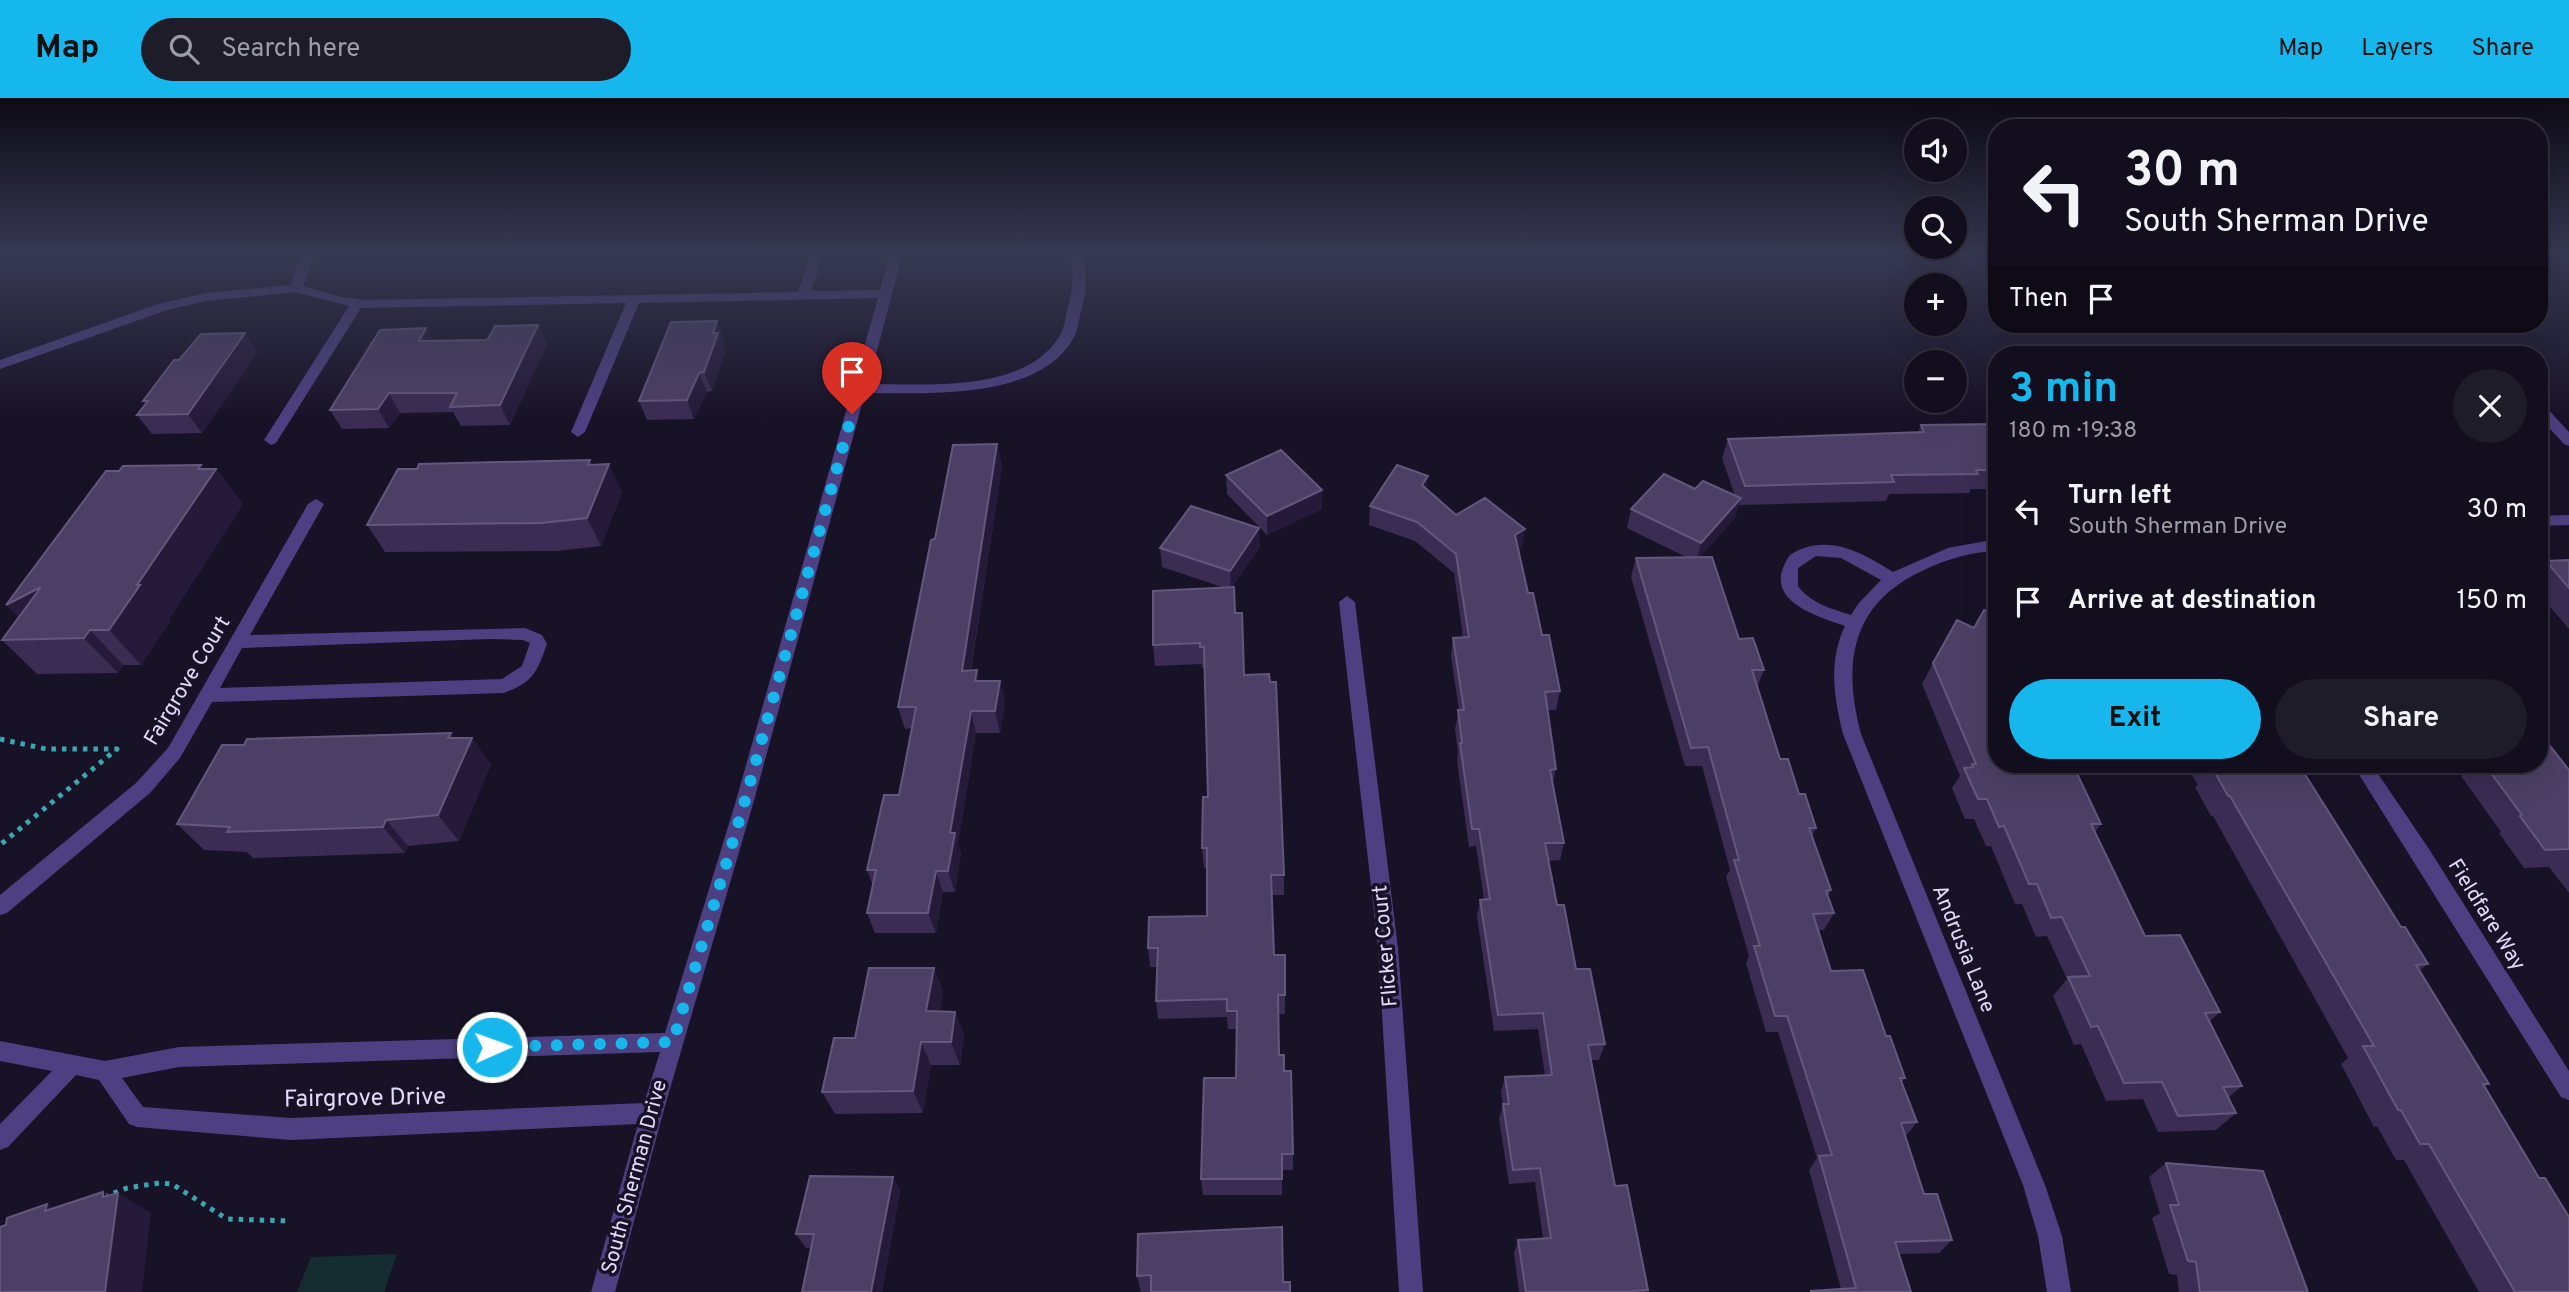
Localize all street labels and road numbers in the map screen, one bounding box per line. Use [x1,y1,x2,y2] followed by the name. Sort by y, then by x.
[139,611,237,751] street label: Fairgrove Court
[2441,854,2531,976] street label: Fieldfare Way
[1925,881,2001,1017] street label: Andrusia Lane
[1367,884,1405,1008] street label: Flicker Court
[596,1077,674,1277] street label: South Sherman Drive
[284,1083,446,1115] street label: Fairgrove Drive

